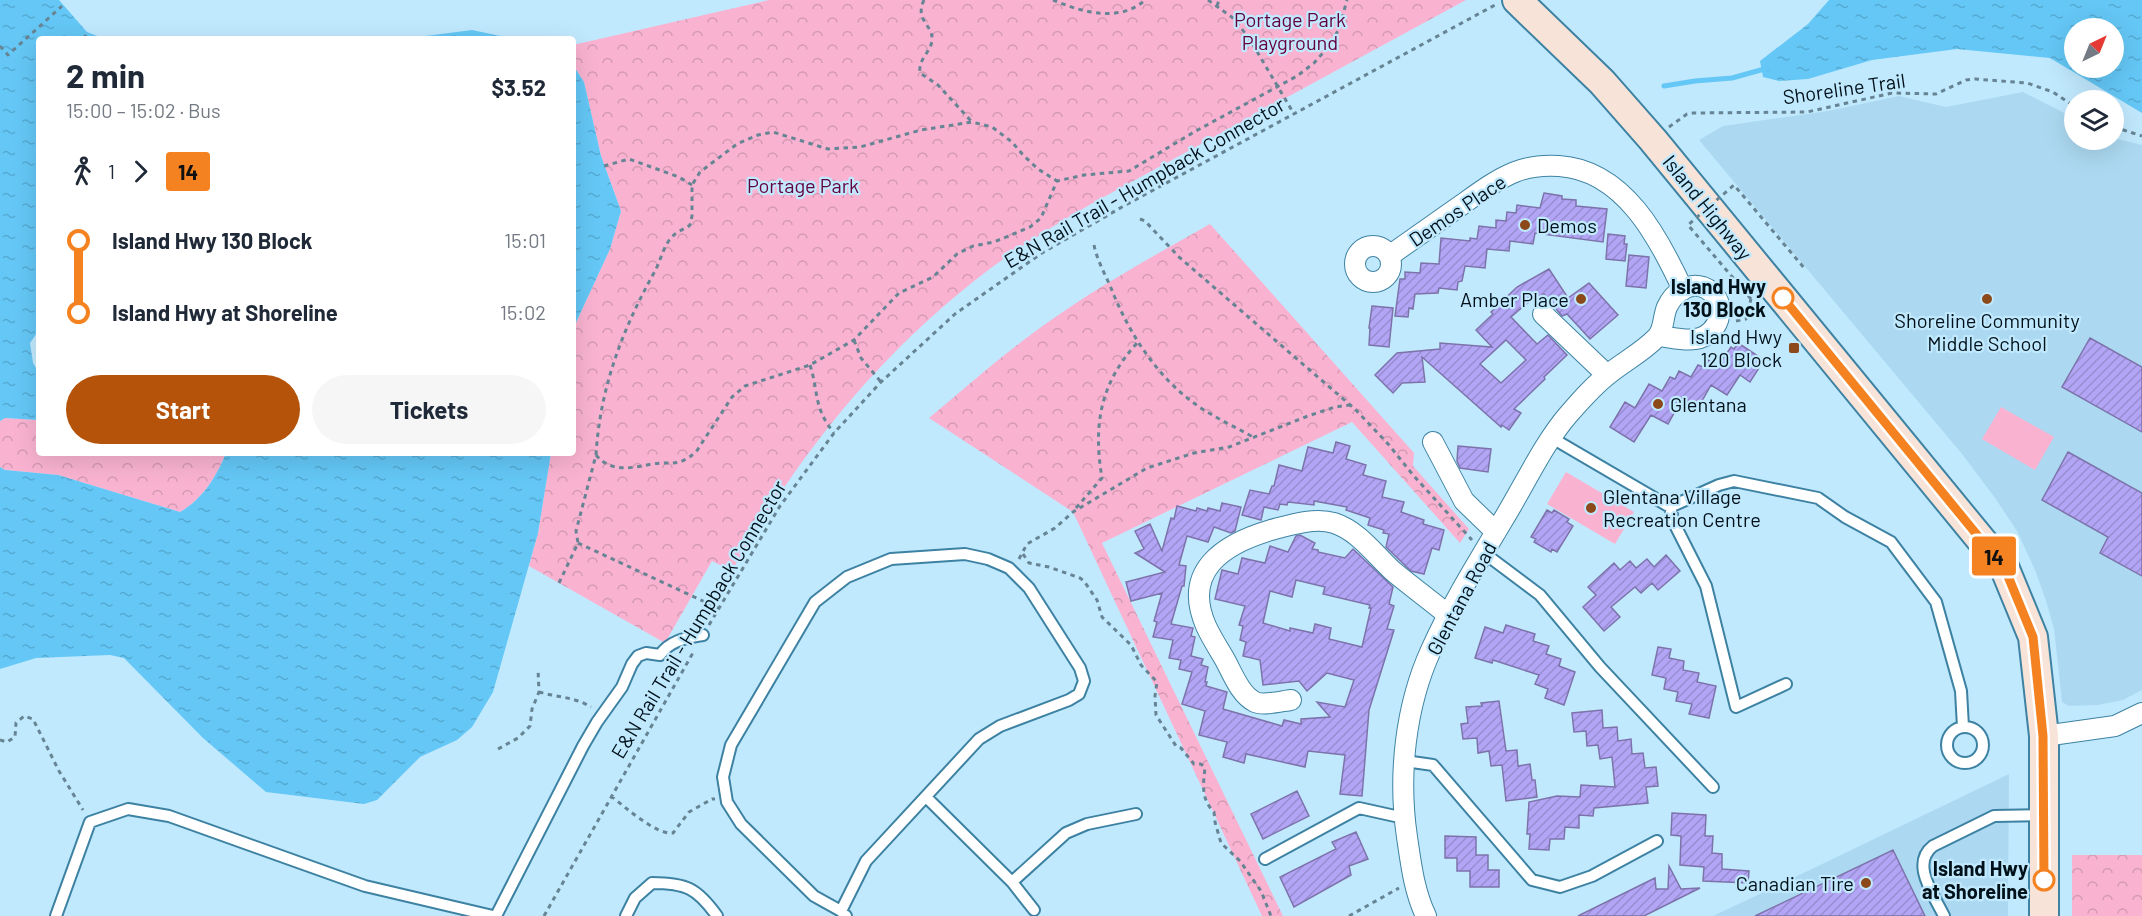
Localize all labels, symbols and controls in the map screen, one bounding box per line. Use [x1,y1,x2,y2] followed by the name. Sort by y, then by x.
[1234,7,1346,54] park label: Portage Park Playground
[2064,18,2124,78] north arrow
[2064,18,2124,150] map controls
[66,55,145,95] text: 2 min
[1781,68,1907,108] street label: Shoreline Trail
[491,74,546,100] text: $3.52
[2064,90,2124,150] button: layers
[999,92,1289,272] street label: E&N Rail Trail - Humpback Connector
[66,98,221,122] text: 15:00 – 15:02 · Bus
[1658,150,1758,264] street label: Island Highway
[66,155,99,188] icon: walk
[124,155,157,188] icon: forward
[108,159,115,183] text: 1
[178,159,198,184] text: 14
[1404,169,1510,251] street label: Demos Place
[747,173,859,197] park label: Portage Park
[1537,213,1597,237] place label: Demos
[1518,218,1532,232] marker: Demos
[112,227,313,253] text: Island Hwy 130 Block
[504,228,546,252] text: 15:01
[1671,274,1766,321] place label: Island Hwy 130 Block
[1460,287,1569,311] place label: Amber Place
[1772,287,1794,309] marker: Island Hwy 130 Block
[1574,292,1588,306] marker: Amber Place
[1980,292,1994,306] marker: Shoreline Community Middle School
[112,299,338,325] text: Island Hwy at Shoreline
[500,300,546,324] text: 15:02
[1894,308,2080,355] place label: Shoreline Community Middle School
[1690,324,1782,371] place label: Island Hwy 120 Block
[1787,341,1801,355] marker: Island Hwy 120 Block
[66,375,300,444] button: Start
[312,375,546,444] button: Tickets
[1670,392,1747,416] place label: Glentana
[1651,397,1665,411] marker: Glentana
[605,476,791,762] street label: E&N Rail Trail - Humpback Connector
[1603,484,1761,531] place label: Glentana Village Recreation Centre
[1584,501,1598,515] marker: Glentana Village Recreation Centre
[1967,536,2021,576] line badge: 14
[1421,537,1501,659] street label: Glentana Road
[1984,544,2004,569] text: 14
[1922,856,2028,903] place label: Island Hwy at Shoreline
[2033,869,2055,891] marker: Island Hwy at Shoreline
[1736,871,1854,895] place label: Canadian Tire
[1859,876,1873,890] marker: Canadian Tire

